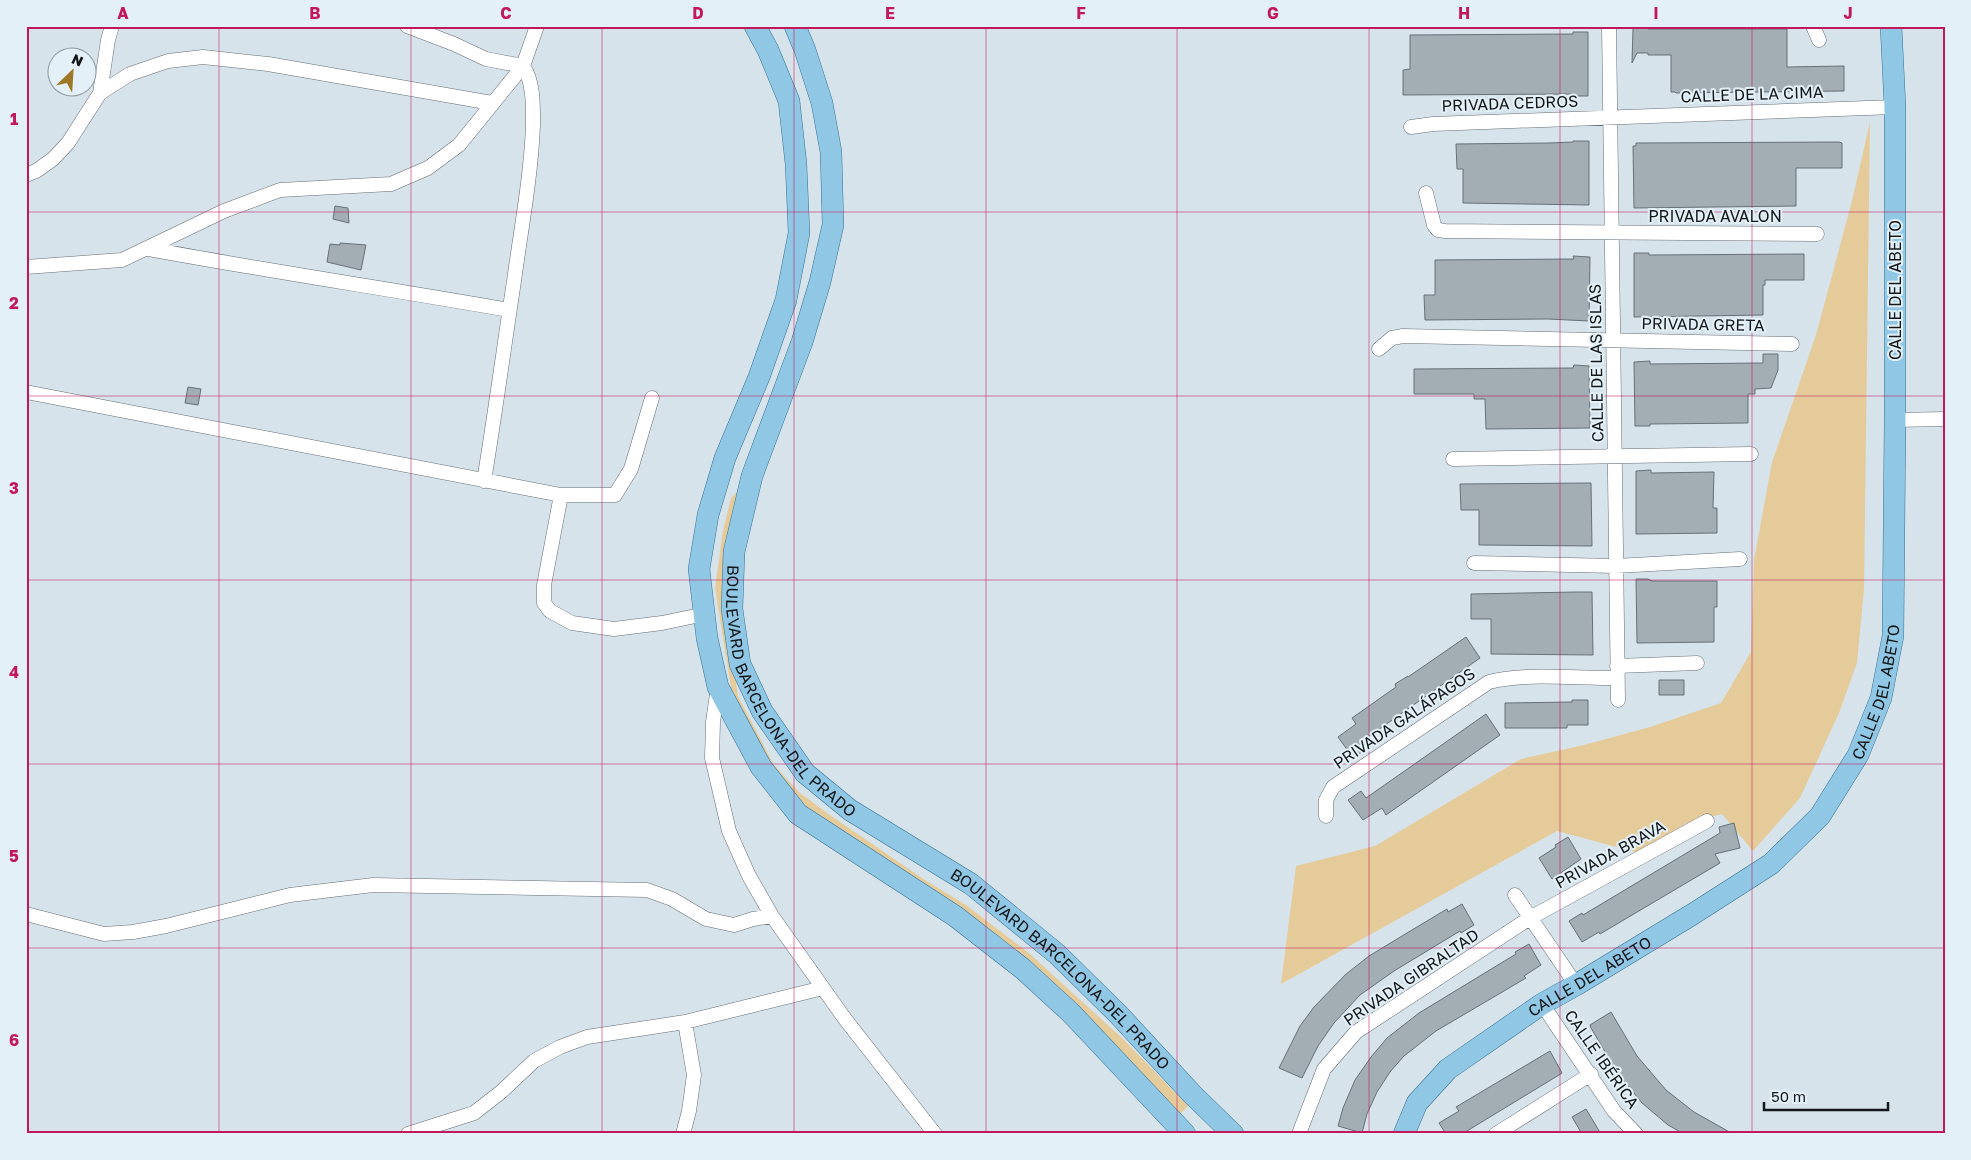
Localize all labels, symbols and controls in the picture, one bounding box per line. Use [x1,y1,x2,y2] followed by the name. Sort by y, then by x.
[117,3,129,23] text: A
[309,3,321,23] text: B
[500,3,512,23] text: C
[692,3,704,23] text: D
[885,3,895,23] text: E
[1076,3,1086,23] text: F
[1267,3,1279,23] text: G
[1458,3,1470,23] text: H
[1653,3,1659,23] text: I
[1843,3,1853,23] text: J
[48,48,98,98] north arrow
[69,50,86,70] text: N
[1680,82,1824,106] street label: CALLE DE LA CIMA
[1441,91,1579,115] street label: PRIVADA CEDROS
[10,109,18,129] text: 1
[1648,206,1782,226] street label: PRIVADA AVALON
[1885,220,1905,360] street label: CALLE DEL ABETO
[1585,284,1607,442] street label: CALLE DE LAS ISLAS
[9,293,19,313] text: 2
[1641,313,1765,335] street label: PRIVADA GRETA
[9,478,19,498] text: 3
[722,565,860,821] street label: BOULEVARD BARCELONA-DEL PRADO
[1847,624,1903,762] street label: CALLE DEL ABETO
[9,662,19,682] text: 4
[1329,663,1479,773] street label: PRIVADA GALÁPAGOS
[1551,815,1669,893] street label: PRIVADA BRAVA
[9,846,19,866] text: 5
[947,864,1174,1074] street label: BOULEVARD BARCELONA-DEL PRADO
[1339,924,1483,1030] street label: PRIVADA GIBRALTAD
[1524,932,1655,1021] street label: CALLE DEL ABETO
[1561,1006,1644,1112] street label: CALLE IBÉRICA
[9,1030,19,1050] text: 6
[1764,1080,1887,1112] scale bar
[1771,1087,1806,1105] text: 50 m

